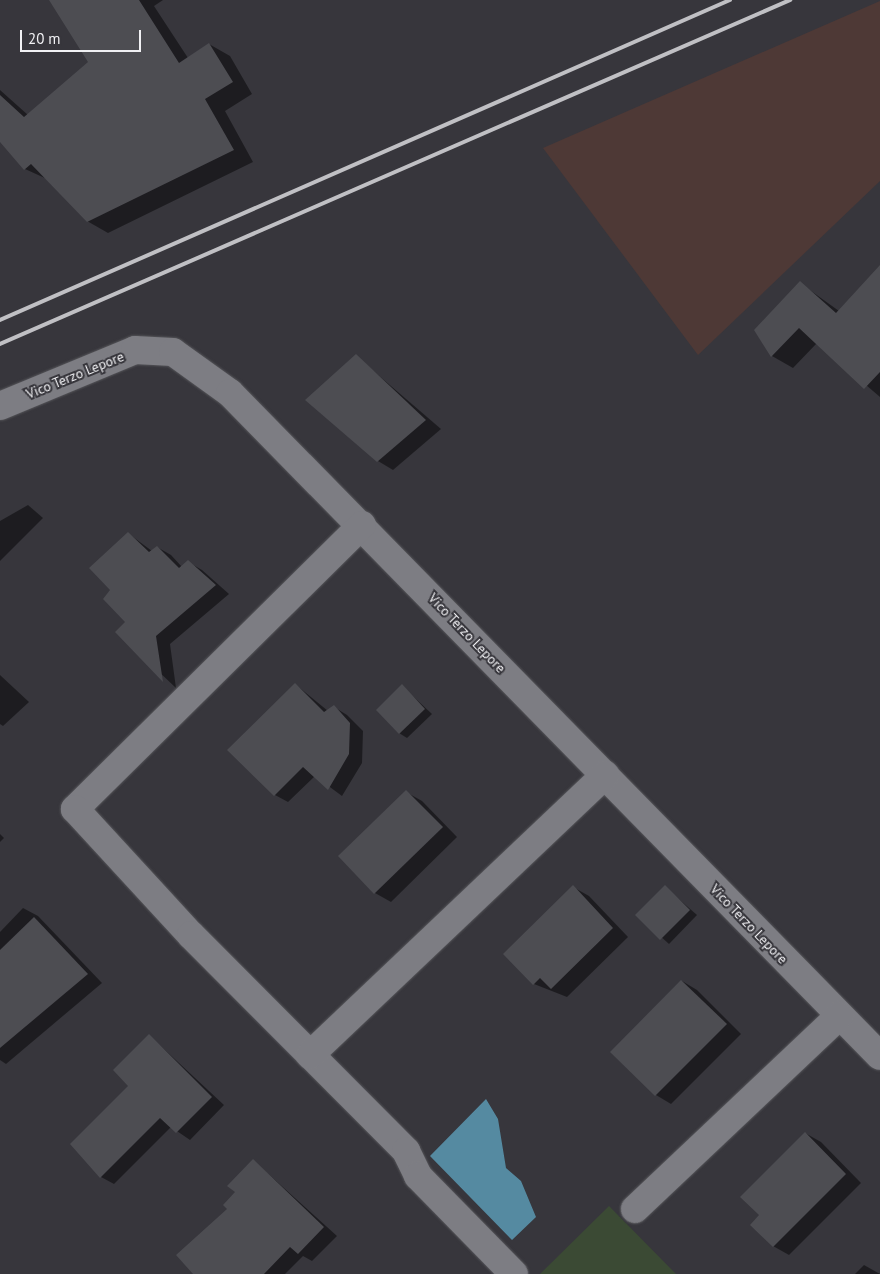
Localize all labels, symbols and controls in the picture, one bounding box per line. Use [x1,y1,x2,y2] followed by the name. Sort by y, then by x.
[22,20,144,52] scale bar
[28,29,61,48] text: 20 m
[23,348,127,402] street label: Vico Terzo Lepore
[425,590,509,676] street label: Vico Terzo Lepore
[707,881,791,967] street label: Vico Terzo Lepore

